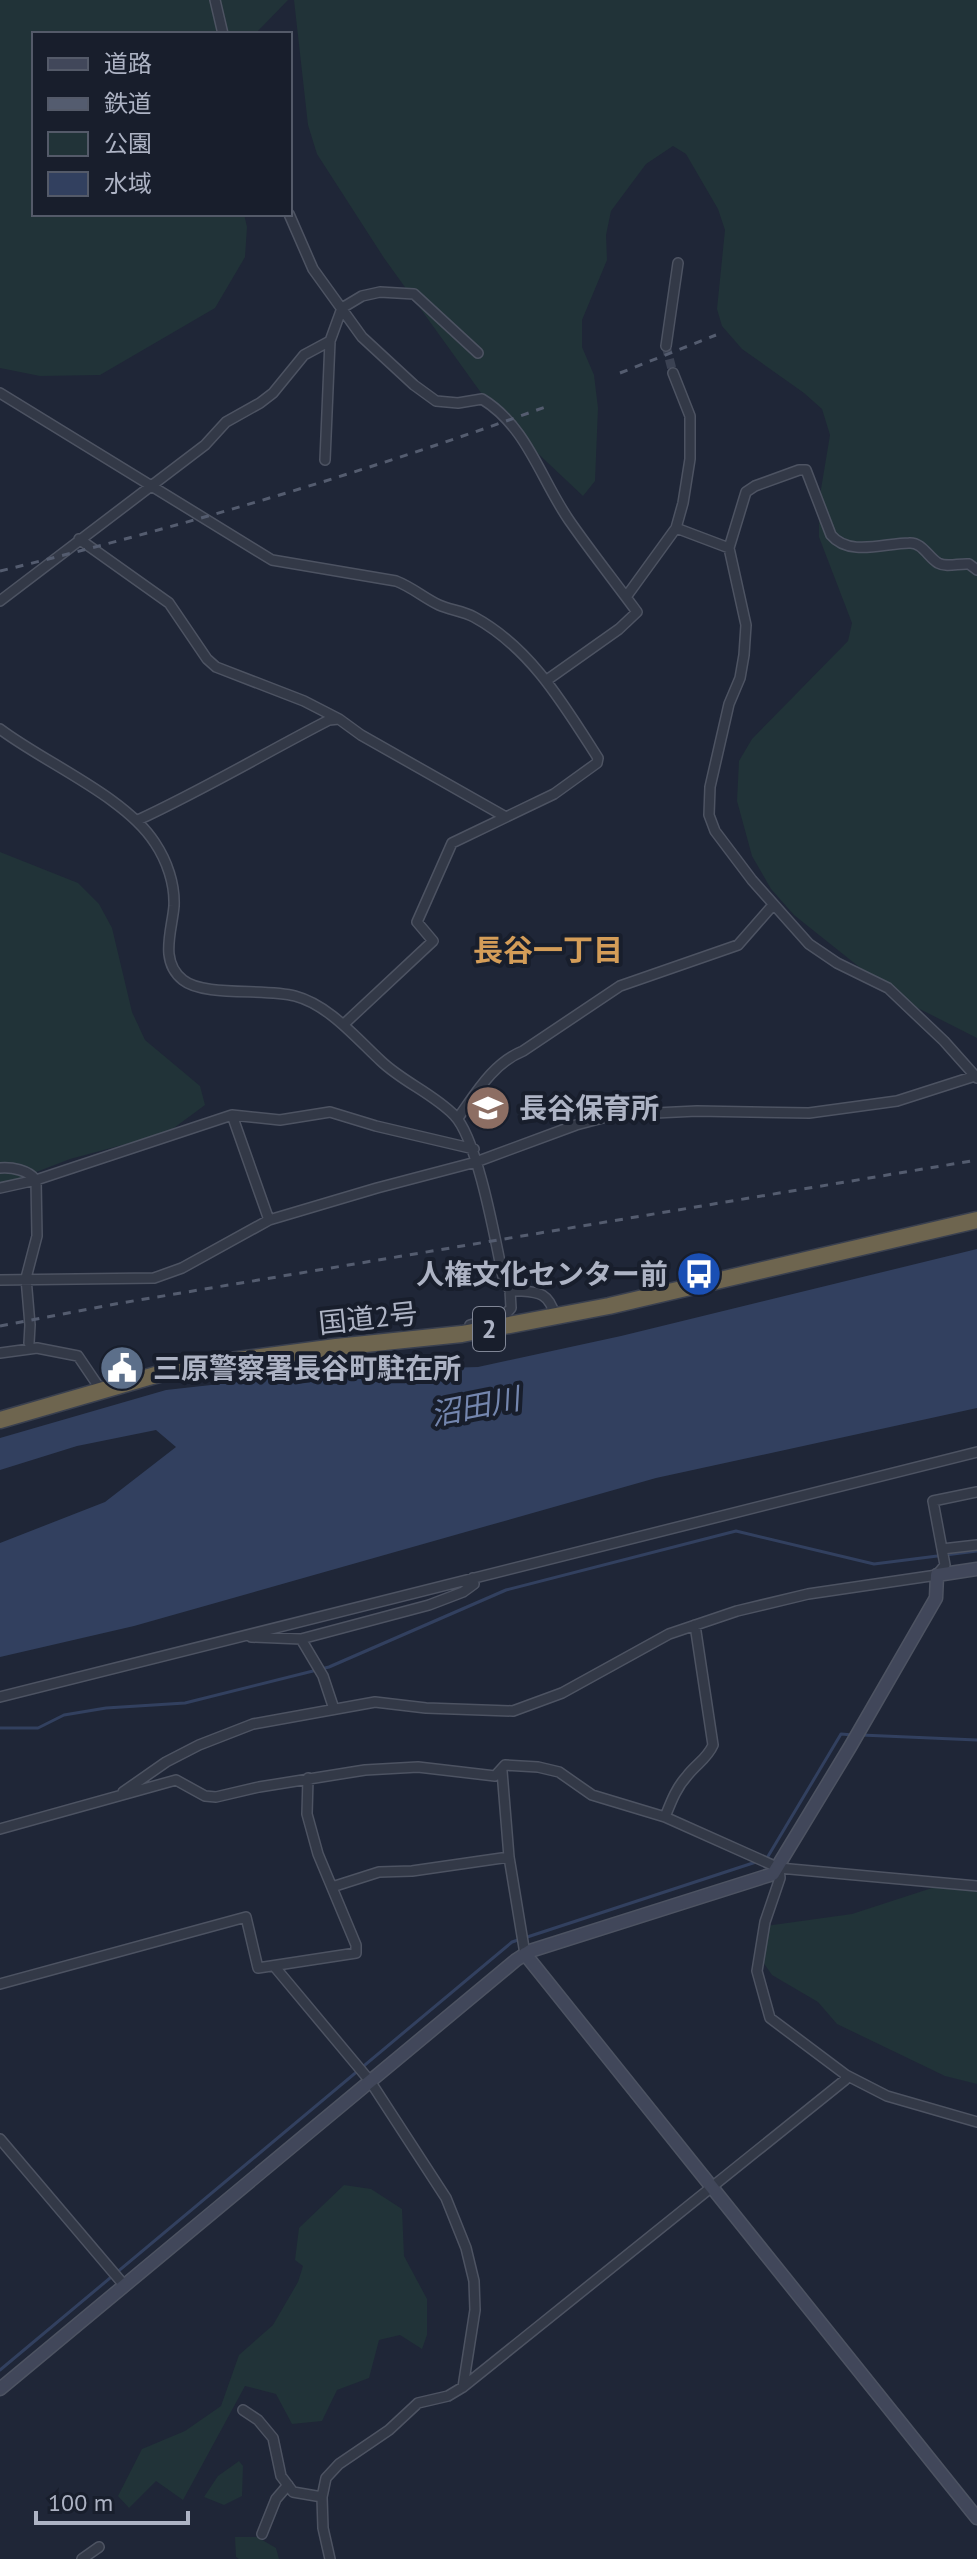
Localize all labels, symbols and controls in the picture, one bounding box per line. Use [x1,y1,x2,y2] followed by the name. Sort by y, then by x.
[32,32,292,216] legend
[104,48,152,79] text: 道路
[104,88,152,119] text: 鉄道
[104,128,152,159] text: 公園
[104,168,152,199] text: 水域
[473,930,623,969] district label: 長谷一丁目
[464,1084,512,1132] school or university icon: 長谷保育所
[519,1089,659,1126] place label: 長谷保育所
[675,1250,723,1298] bus stop icon: 人権文化センター前
[416,1255,668,1292] place label: 人権文化センター前
[317,1294,419,1341] street label: 国道2号
[473,1307,505,1351] road number: 2
[98,1344,146,1392] public building icon: 三原警察署長谷町駐在所
[153,1349,461,1386] place label: 三原警察署長谷町駐在所
[427,1377,526,1433] water label: 沼田川
[36,2475,188,2525] scale bar
[48,2487,113,2518] text: 100 m

